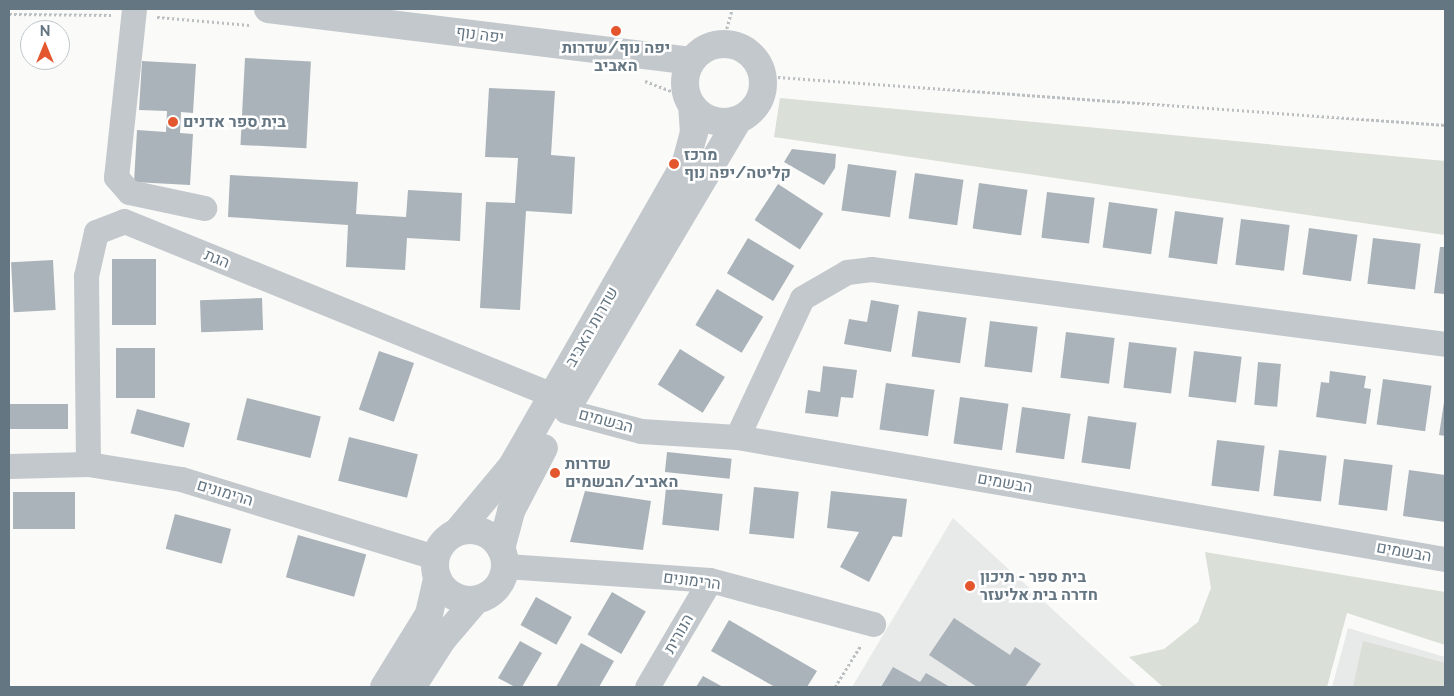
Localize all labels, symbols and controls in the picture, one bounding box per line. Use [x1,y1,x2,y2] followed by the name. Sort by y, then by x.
[20,20,70,70] north arrow
[40,23,50,39] text: N
[455,23,505,47] street label: יפה נוף
[610,25,622,37] marker: יפה נוף/שדרות האביב
[562,38,670,76] place label: יפה נוף/שדרות האביב
[183,112,286,132] place label: בית ספר אדנים
[167,116,179,128] marker: בית ספר אדנים
[684,145,791,183] place label: מרכז קליטה/יפה נוף
[668,158,680,170] marker: מרכז קליטה/יפה נוף
[202,245,232,273] street label: הגת
[561,284,623,370] street label: שדרות האביב
[577,405,635,437] street label: הבשמים
[565,454,678,492] place label: שדרות האביב/הבשמים
[549,467,561,479] marker: שדרות האביב/הבשמים
[976,469,1034,497] street label: הבשמים
[195,475,255,511] street label: הרימונים
[1375,538,1433,566] street label: הבשמים
[980,567,1098,605] place label: בית ספר - תיכון חדרה בית אליעזר
[662,568,722,594] street label: הרימונים
[964,580,976,592] marker: בית ספר - תיכון חדרה בית אליעזר
[660,611,698,657] street label: הנורית

